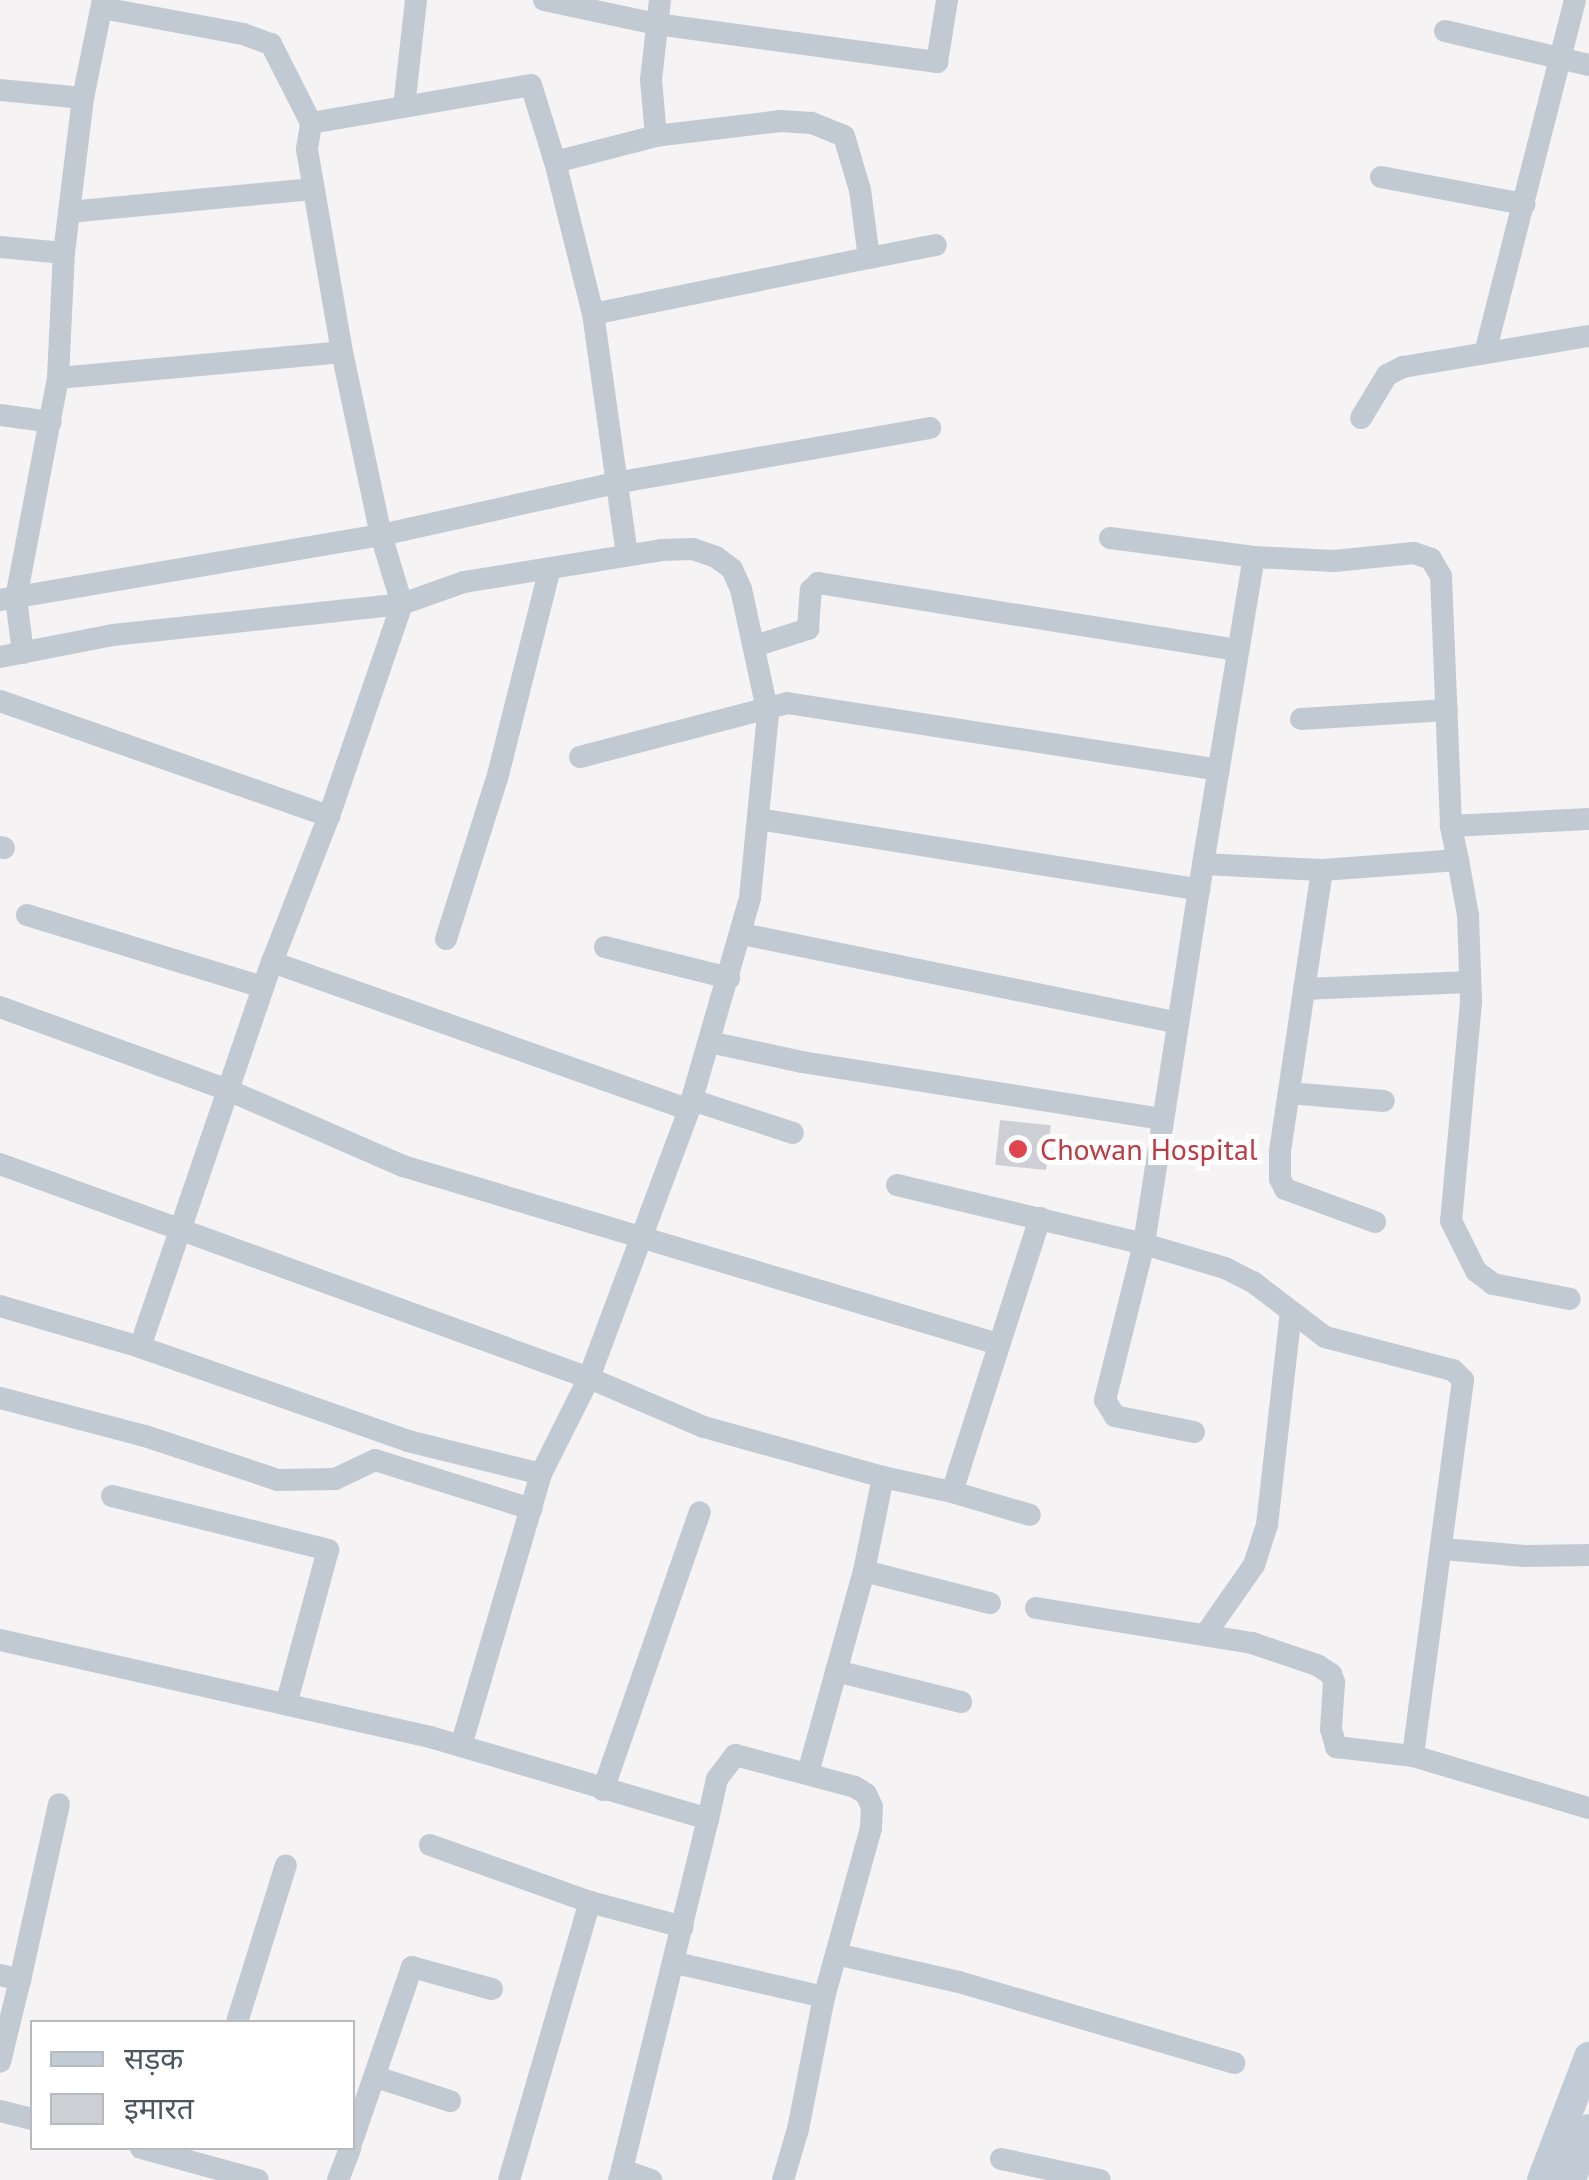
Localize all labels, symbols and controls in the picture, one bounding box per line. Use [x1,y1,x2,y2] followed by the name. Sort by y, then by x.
[1040,1131,1258,1167] place label: Chowan Hospital
[1005,1136,1031,1162] marker: Chowan Hospital
[30,2020,355,2150] legend
[124,2038,183,2077] text: सड़क
[124,2088,194,2127] text: इमारत

